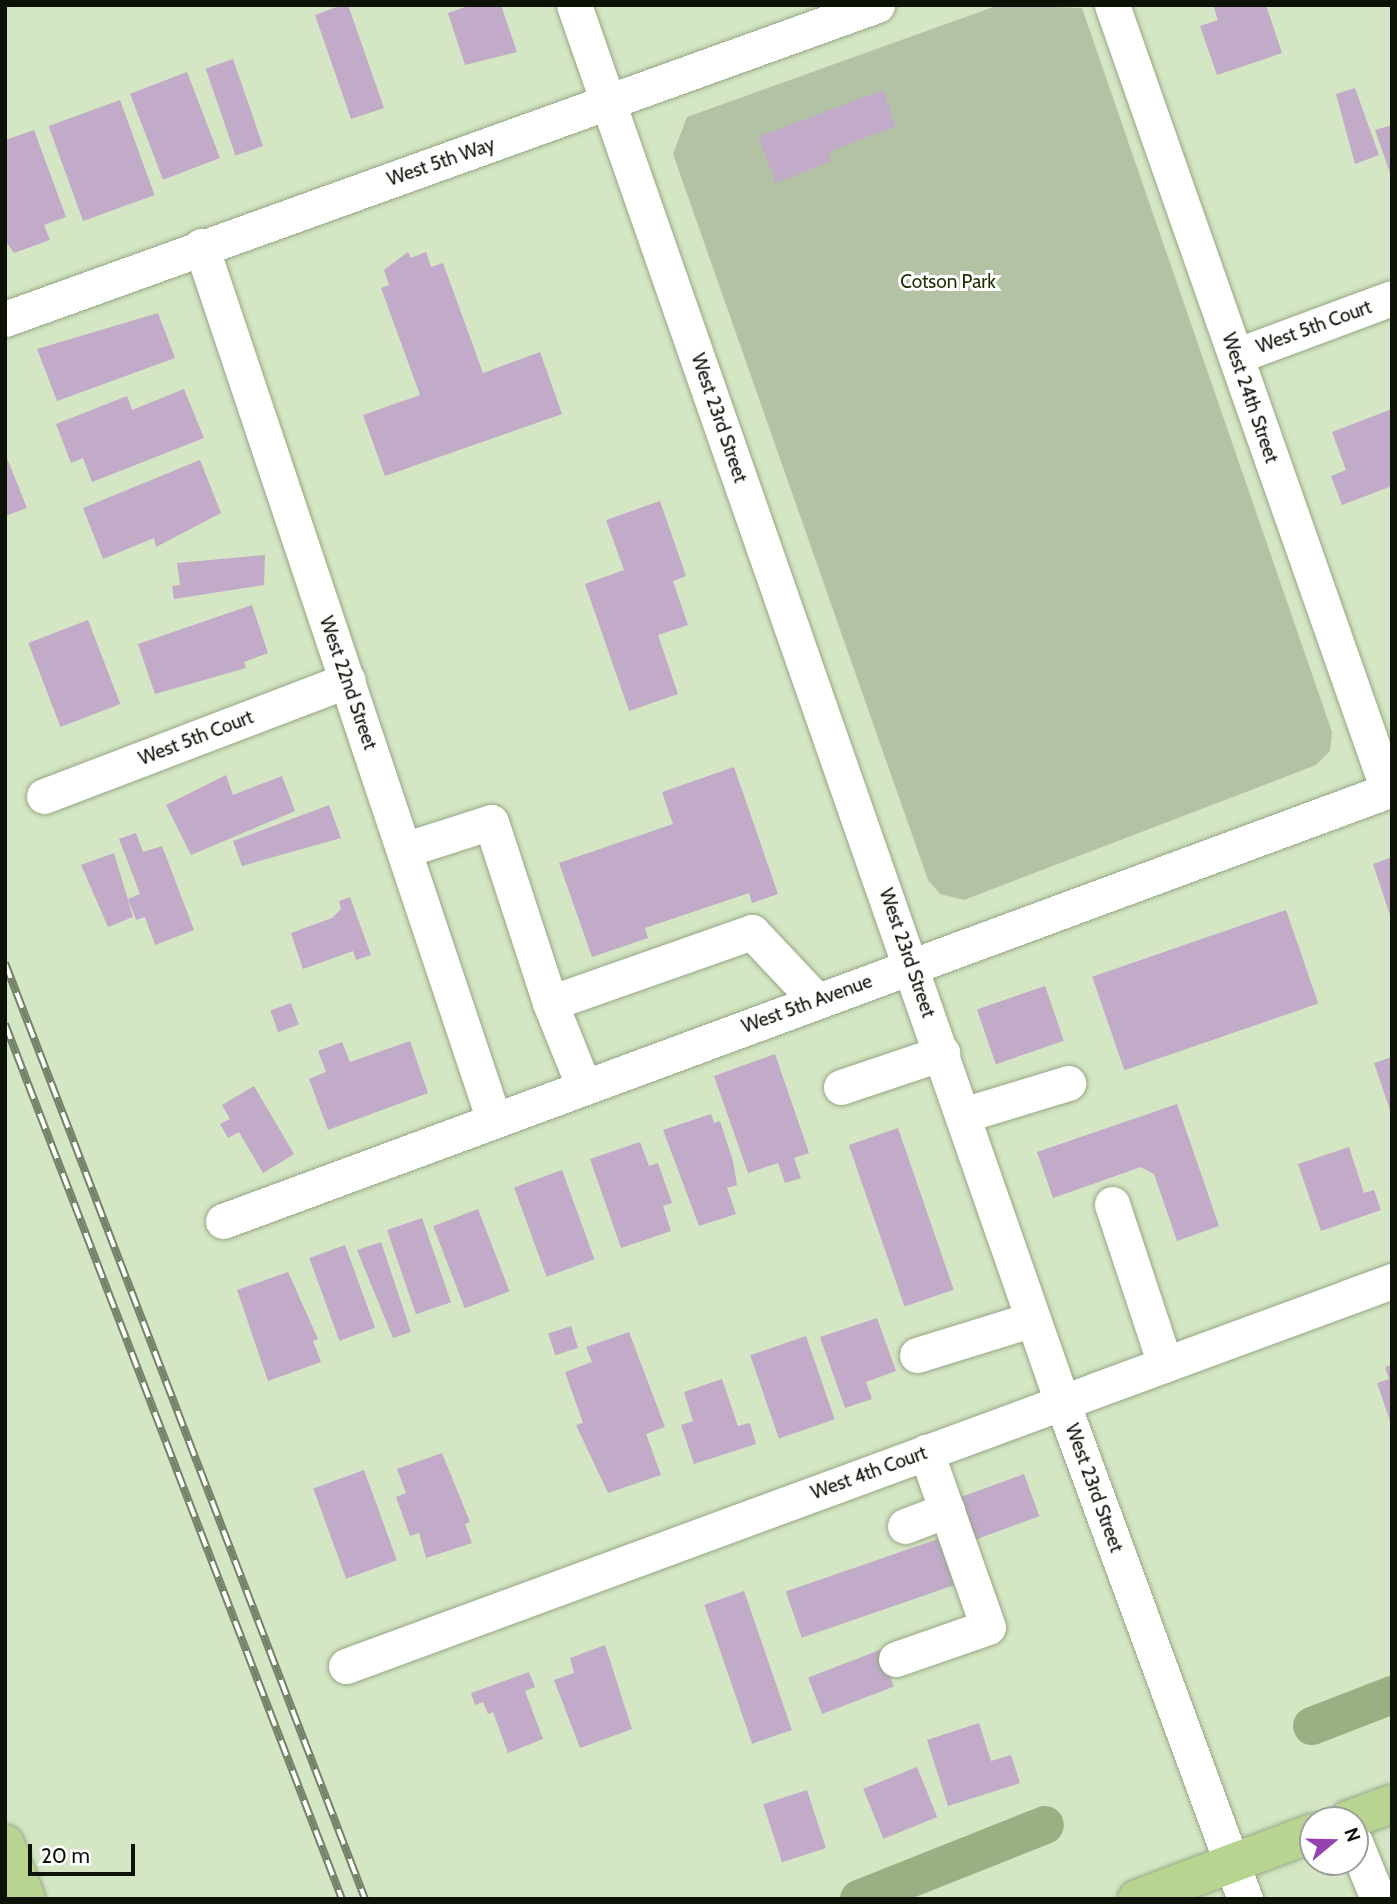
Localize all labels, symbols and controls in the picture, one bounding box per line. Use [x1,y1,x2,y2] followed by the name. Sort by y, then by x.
[384,133,498,191] street label: West 5th Way
[900,271,996,293] park label: Cotson Park
[1253,296,1375,358] street label: West 5th Court
[1217,330,1283,466] street label: West 24th Street
[686,350,752,486] street label: West 23rd Street
[314,613,382,753] street label: West 22nd Street
[135,706,257,770] street label: West 5th Court
[874,885,940,1021] street label: West 23rd Street
[739,970,875,1038] street label: West 5th Avenue
[1060,1421,1128,1555] street label: West 23rd Street
[808,1441,930,1505] street label: West 4th Court
[1299,1806,1369,1876] north arrow
[1339,1825,1365,1845] text: N
[32,1830,138,1874] scale bar
[41,1843,90,1868] text: 20 m

